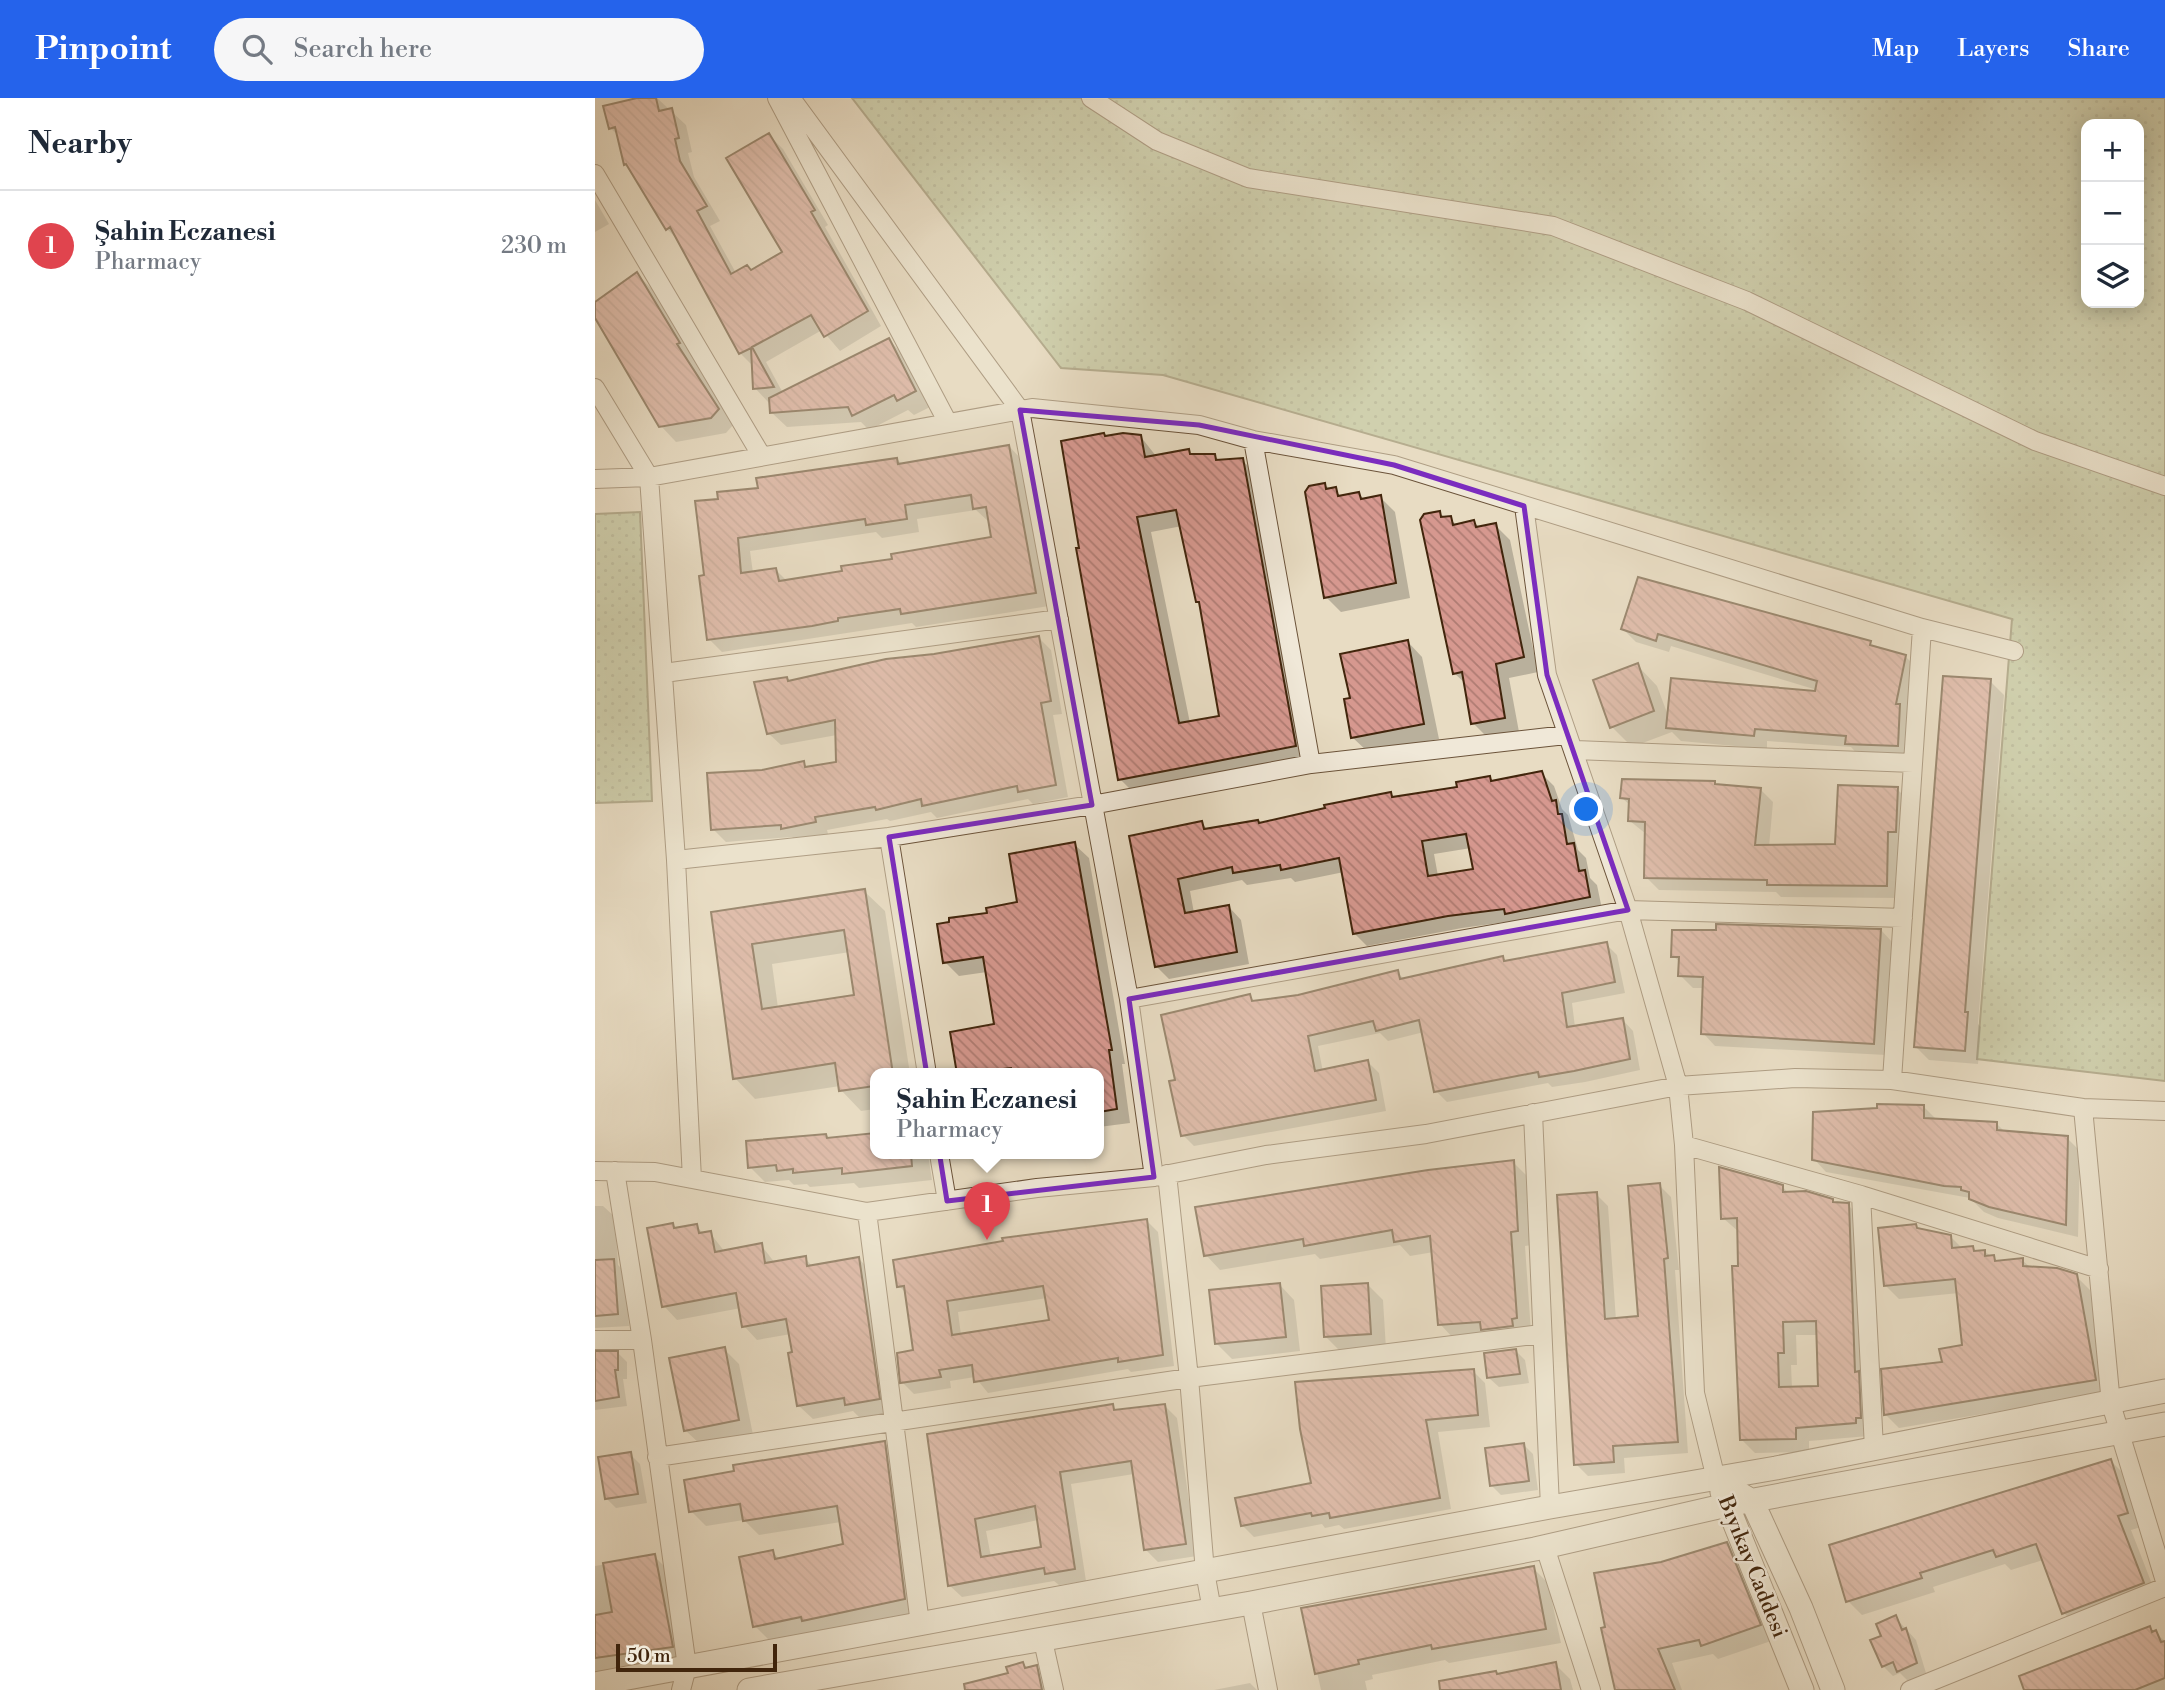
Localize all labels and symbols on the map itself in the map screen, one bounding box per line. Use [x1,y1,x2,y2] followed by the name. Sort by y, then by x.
[1569,792,1603,826] your location
[964,1182,1010,1240] pin: 1
[1711,1491,1792,1642] street label: Bıyıkay Caddesi
[616,1641,777,1673] scale bar

